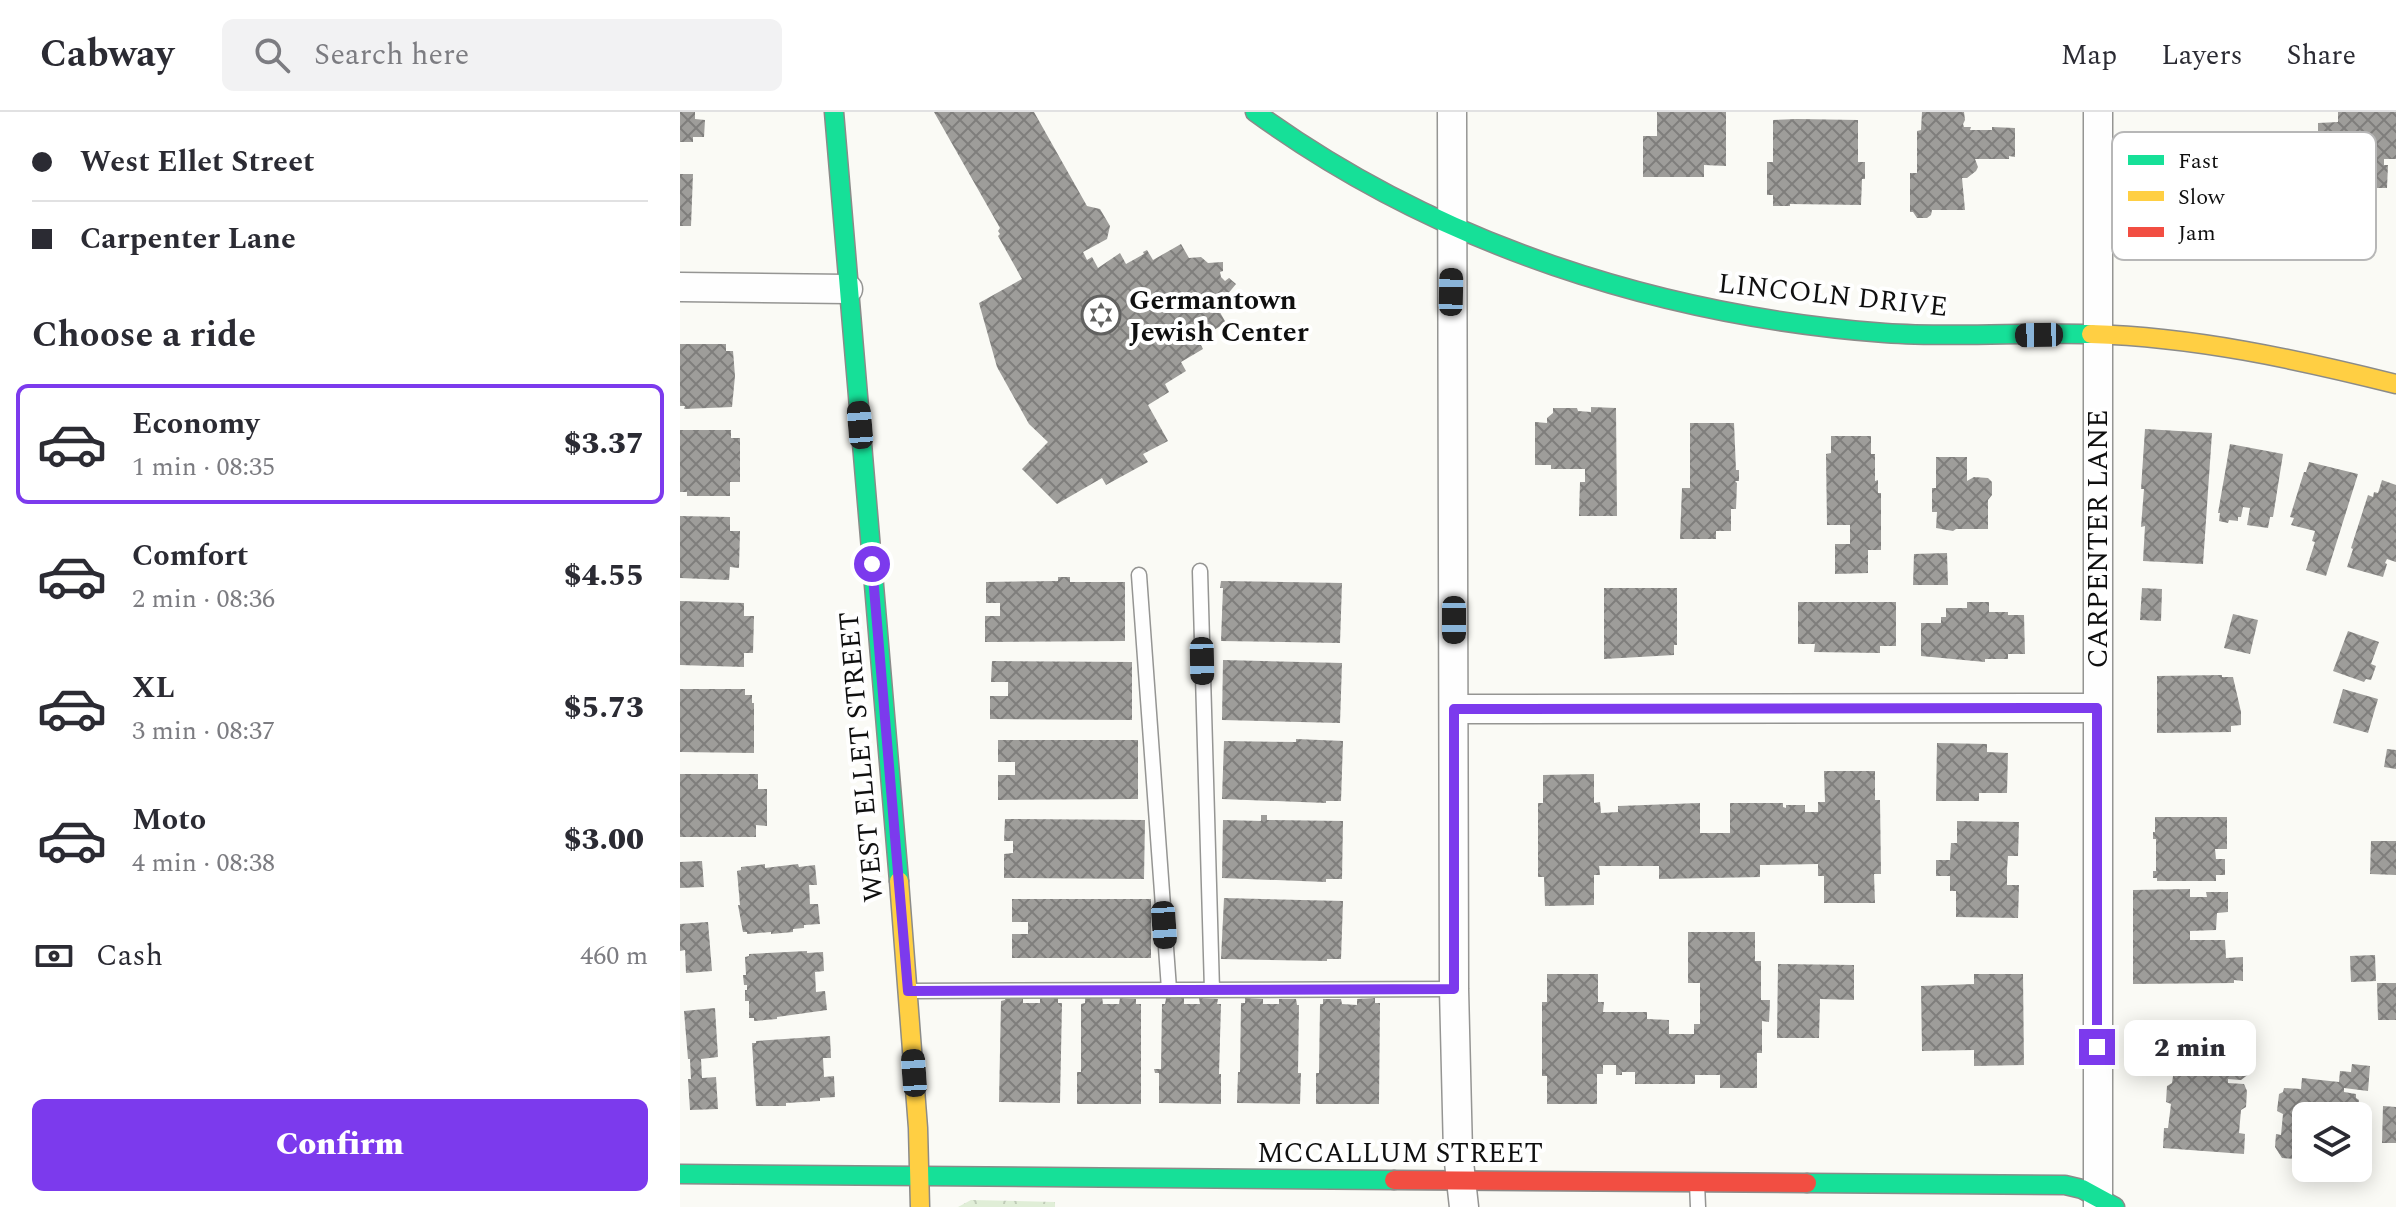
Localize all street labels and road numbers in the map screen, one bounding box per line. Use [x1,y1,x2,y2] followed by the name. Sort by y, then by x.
[1716,262,1950,329] street label: LINCOLN DRIVE
[2077,410,2120,668] street label: CARPENTER LANE
[827,610,896,904] street label: WEST ELLET STREET
[1257,1132,1543,1175] street label: MCCALLUM STREET

